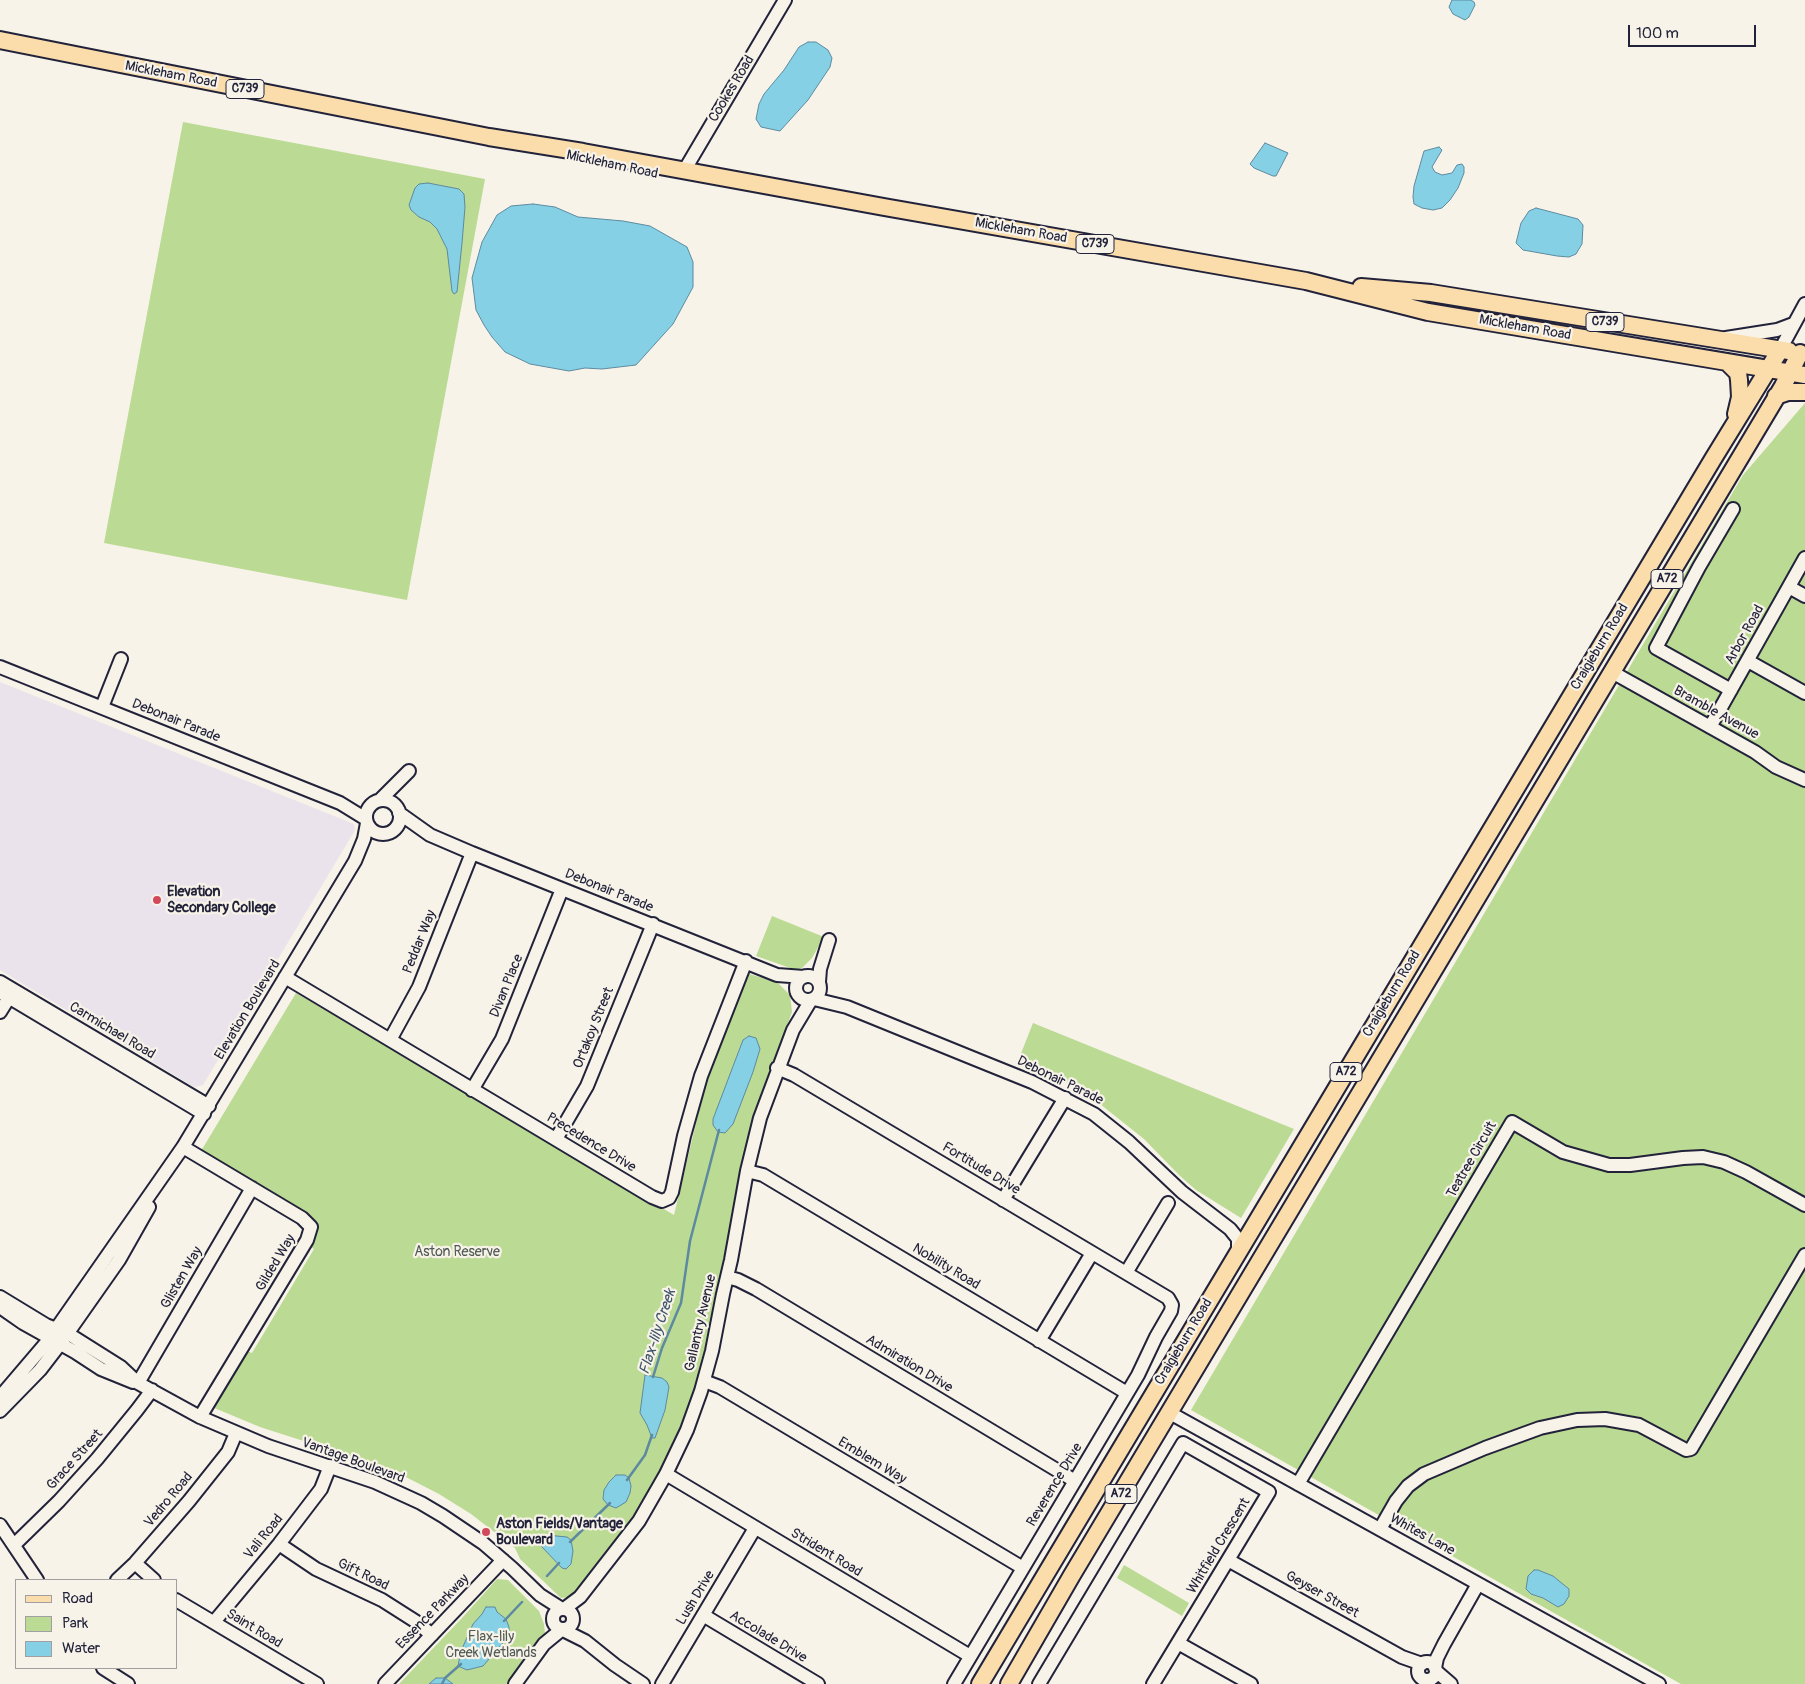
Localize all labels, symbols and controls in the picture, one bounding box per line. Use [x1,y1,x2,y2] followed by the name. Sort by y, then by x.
[1630,15,1758,47] scale bar
[1636,24,1679,43] text: 100 m
[706,53,758,125] street label: Cookes Road
[124,58,218,92] street label: Mickleham Road
[226,80,264,98] road number: C739
[565,147,659,183] street label: Mickleham Road
[974,215,1068,247] street label: Mickleham Road
[1076,234,1114,253] road number: C739
[1478,312,1572,344] street label: Mickleham Road
[1586,313,1624,332] road number: C739
[1651,570,1683,588] road number: A72
[1568,601,1632,693] street label: Craigieburn Road
[1722,602,1768,668] street label: Arbor Road
[1670,683,1762,743] street label: Bramble Avenue
[129,696,223,746] street label: Debonair Parade
[562,866,656,916] street label: Debonair Parade
[167,884,276,916] place label: Elevation Secondary College
[151,894,163,906] marker: Elevation Secondary College
[400,908,440,976] street label: Peddar Way
[1360,948,1424,1040] street label: Craigieburn Road
[487,952,527,1020] street label: Divan Place
[212,957,284,1063] street label: Elevation Boulevard
[570,985,618,1071] street label: Ortakoy Street
[66,999,158,1063] street label: Carmichael Road
[1014,1053,1106,1109] street label: Debonair Parade
[1330,1062,1362,1082] road number: A72
[543,1110,639,1176] street label: Precedence Drive
[1443,1119,1501,1201] street label: Teatree Circuit
[939,1139,1023,1199] street label: Fortitude Drive
[252,1232,300,1294] street label: Gilded Way
[909,1240,983,1294] street label: Nobility Road
[158,1244,206,1312] street label: Glisten Way
[414,1244,500,1260] park label: Aston Reserve
[682,1273,720,1373] street label: Gallantry Avenue
[636,1287,680,1377] water label: Flax-lily Creek
[1152,1296,1216,1388] street label: Craigieburn Road
[863,1331,955,1397] street label: Admiration Drive
[43,1426,107,1494] street label: Grace Street
[835,1434,909,1488] street label: Emblem Way
[299,1435,407,1487] street label: Vantage Boulevard
[1023,1440,1087,1530] street label: Reverence Drive
[141,1469,197,1531] street label: Vedro Road
[1105,1485,1137,1504] road number: A72
[1184,1495,1254,1597] street label: Whitfield Crescent
[1387,1510,1457,1560] street label: Whites Lane
[241,1511,287,1563] street label: Vali Road
[496,1516,623,1548] place label: Aston Fields/Vantage Boulevard
[787,1525,865,1581] street label: Strident Road
[480,1526,492,1538] marker: Aston Fields/Vantage Boulevard
[335,1555,391,1595] street label: Gift Road
[673,1568,719,1628] street label: Lush Drive
[1282,1568,1362,1622] street label: Geyser Street
[393,1571,473,1653] street label: Essence Parkway
[15,1579,178,1669] legend
[62,1589,93,1608] text: Road
[223,1606,285,1652] street label: Saint Road
[726,1607,810,1667] street label: Accolade Drive
[62,1614,88,1633] text: Park
[446,1629,536,1661] park label: Flax-lily Creek Wetlands
[62,1639,100,1658] text: Water

